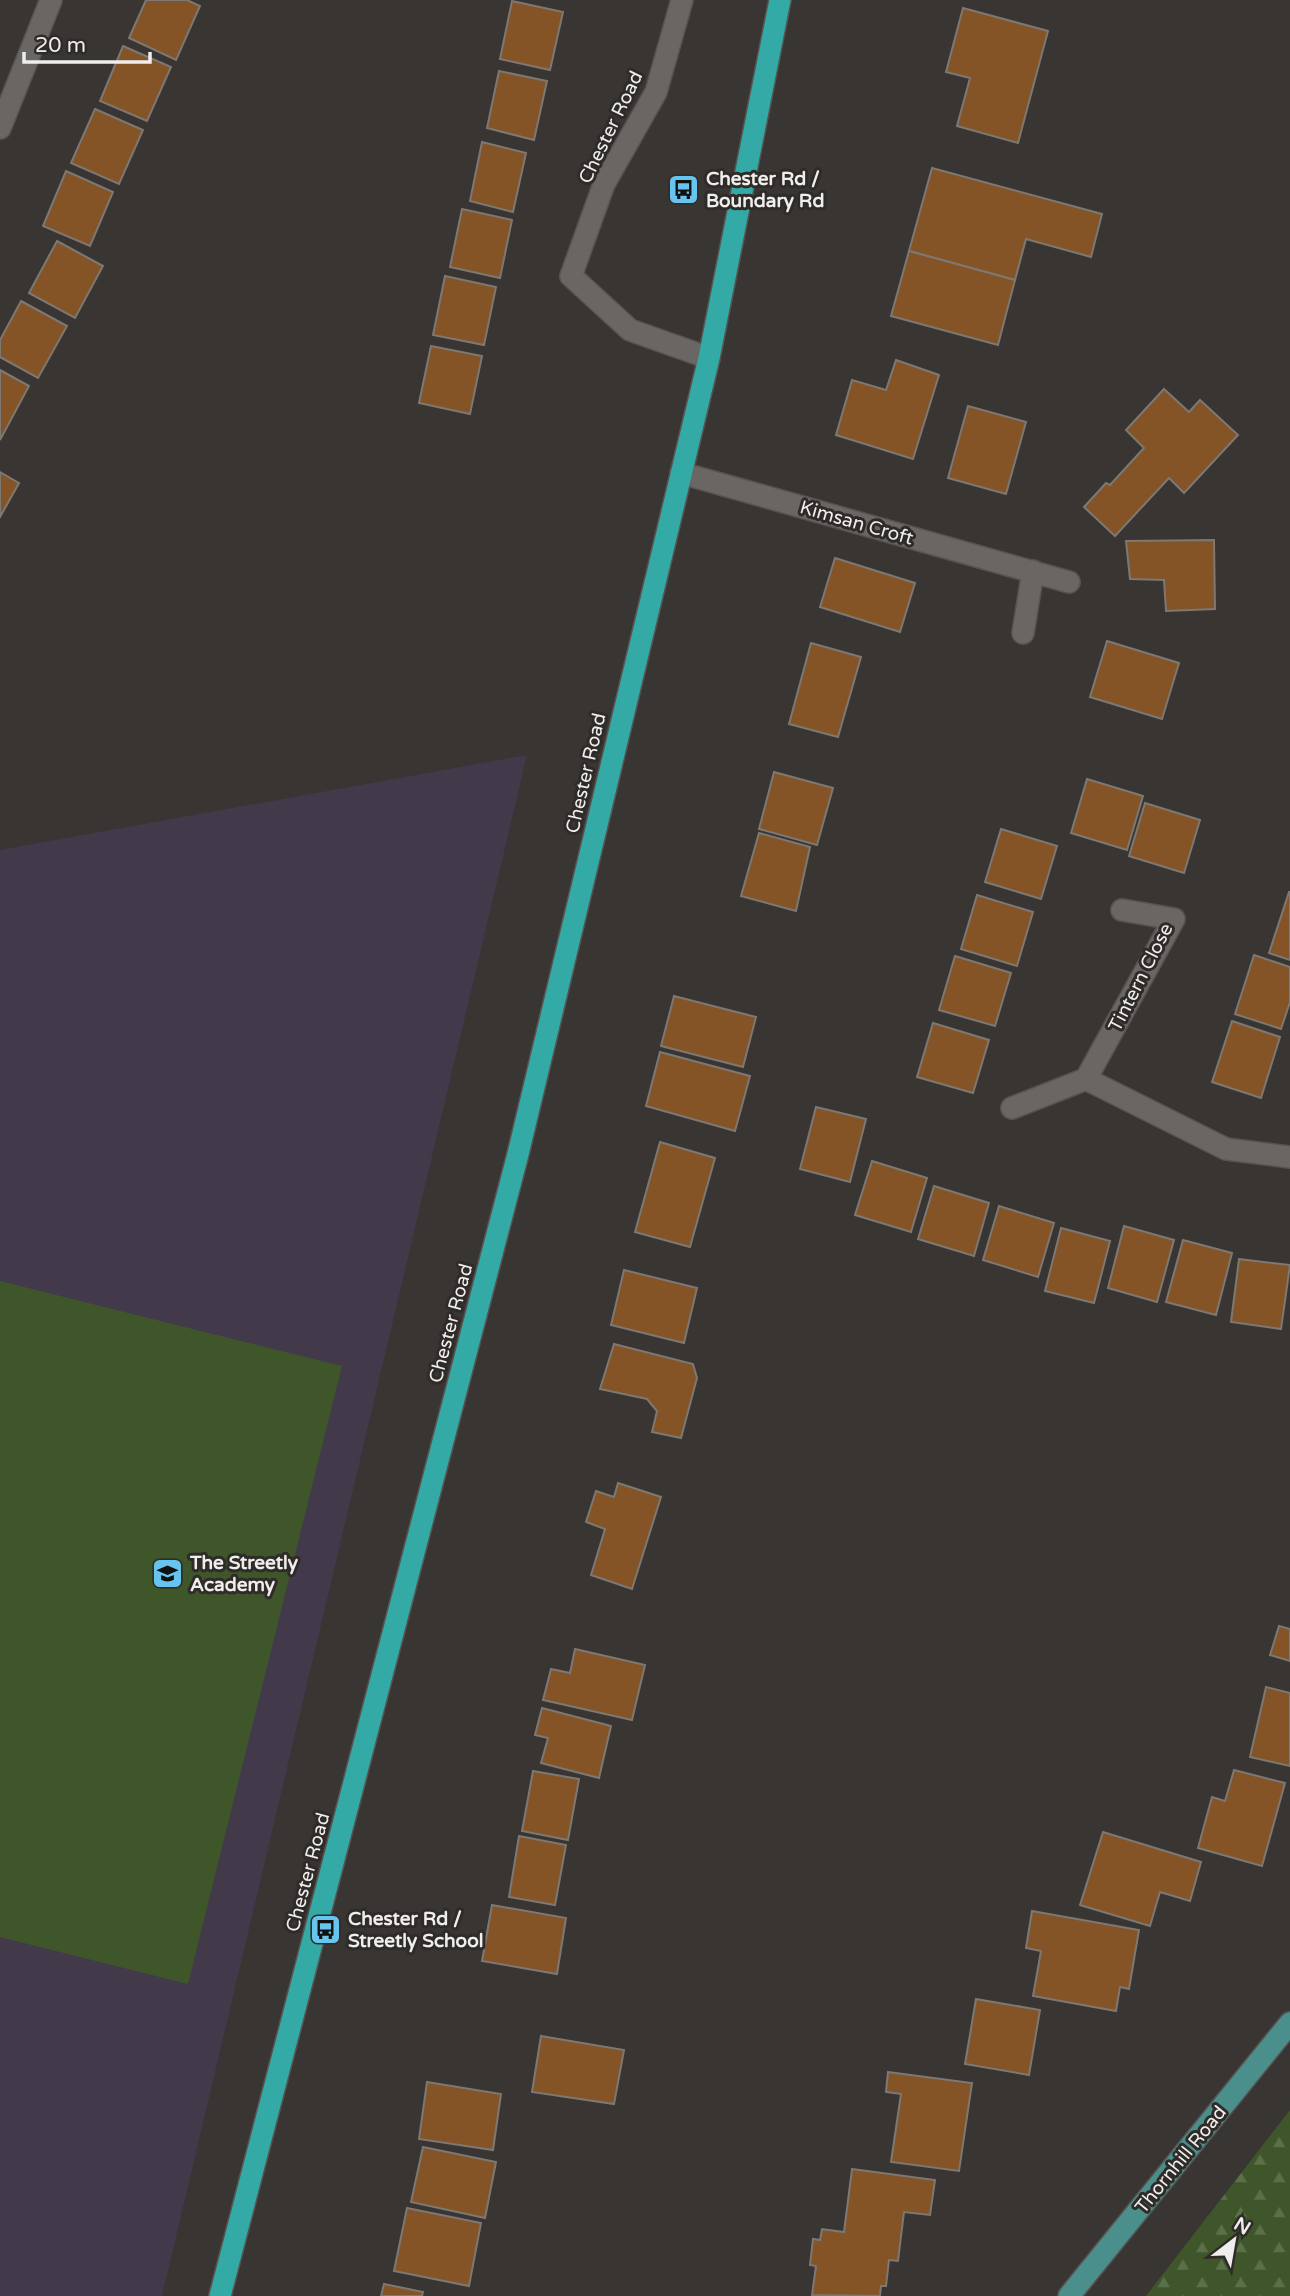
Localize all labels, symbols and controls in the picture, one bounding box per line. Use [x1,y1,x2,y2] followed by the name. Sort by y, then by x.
[24,21,150,65] scale bar
[35,33,86,58] text: 20 m
[574,68,648,187] street label: Chester Road
[706,168,824,213] place label: Chester Rd / Boundary Rd
[666,172,700,206] bus stop icon: Chester Rd / Boundary Rd
[797,496,916,550] street label: Kimsan Croft
[561,711,610,835] street label: Chester Road
[1104,920,1178,1035] street label: Tintern Close
[424,1261,477,1385] street label: Chester Road
[189,1552,299,1597] place label: The Streetly Academy
[150,1556,184,1590] school or university icon: The Streetly Academy
[281,1810,334,1934] street label: Chester Road
[348,1908,483,1953] place label: Chester Rd / Streetly School
[308,1912,342,1946] bus stop icon: Chester Rd / Streetly School
[1131,2101,1231,2218] street label: Thornhill Road
[1199,2205,1269,2275] north arrow
[1230,2213,1254,2240] text: N

